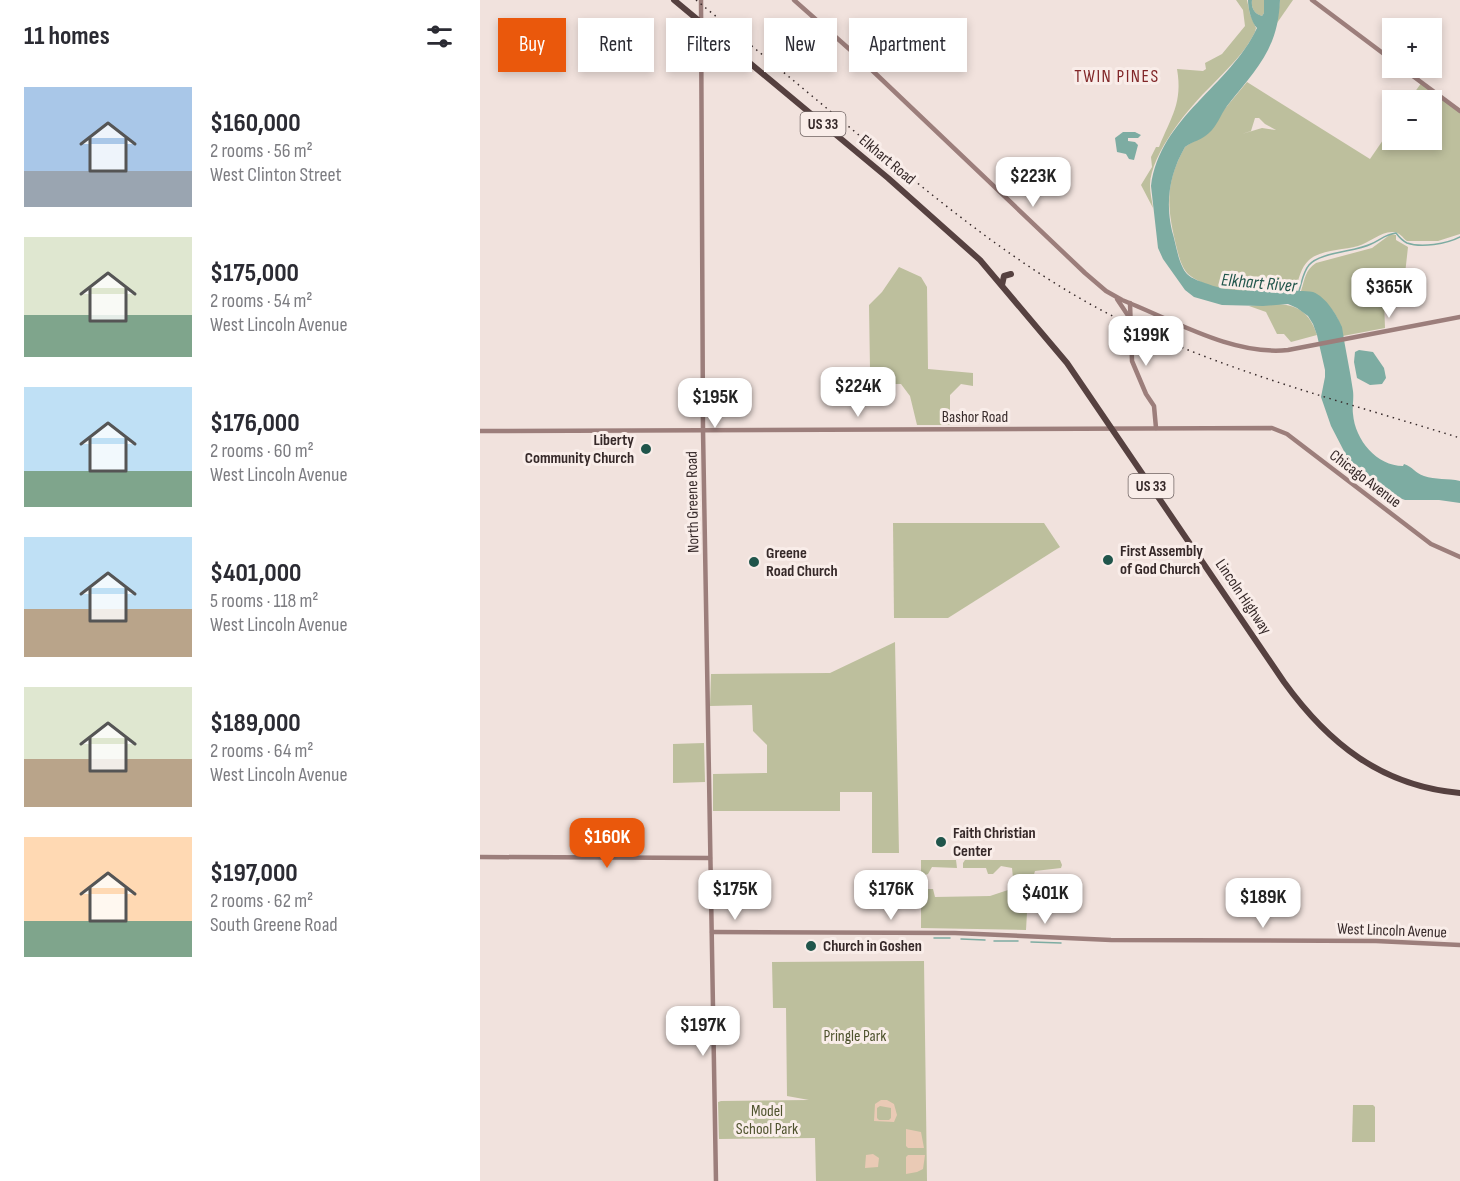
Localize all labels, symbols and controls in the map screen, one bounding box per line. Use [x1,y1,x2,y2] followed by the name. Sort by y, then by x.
[498,18,566,72] chip: Buy
[578,18,654,72] chip: Rent
[666,18,752,72] chip: Filters
[764,18,837,72] chip: New
[849,18,967,72] chip: Apartment
[1382,18,1442,150] map controls
[1382,18,1442,78] button: +
[423,20,456,53] icon: filters
[24,21,110,52] text: 11 homes
[1074,66,1160,87] district label: TWIN PINES
[1382,90,1442,150] button: −
[210,108,301,139] text: $160,000
[72,111,144,183] icon: home
[800,112,846,136] road number: US 33
[855,131,919,189] street label: Elkhart Road
[210,139,313,163] text: 2 rooms · 56 m²
[991,157,1075,208] pin: $223K
[210,163,342,187] text: West Clinton Street
[1010,164,1056,188] text: $223K
[210,258,299,289] text: $175,000
[72,261,144,333] icon: home
[1347,268,1431,319] pin: $365K
[1220,269,1299,297] water label: Elkhart River
[1365,275,1413,299] text: $365K
[210,289,312,313] text: 2 rooms · 54 m²
[210,313,347,337] text: West Lincoln Avenue
[1104,316,1188,367] pin: $199K
[1123,323,1169,347] text: $199K
[816,367,900,418] pin: $224K
[835,374,881,398] text: $224K
[673,378,757,429] pin: $195K
[692,385,738,409] text: $195K
[210,408,300,439] text: $176,000
[942,408,1008,427] street label: Bashor Road
[72,411,144,483] icon: home
[525,431,634,468] place label: Liberty Community Church
[210,439,314,463] text: 2 rooms · 60 m²
[639,442,653,456] marker: Liberty Community Church
[1326,446,1404,512] street label: Chicago Avenue
[683,451,703,553] street label: North Greene Road
[210,463,347,487] text: West Lincoln Avenue
[1128,474,1174,498] road number: US 33
[1120,542,1203,579] place label: First Assembly of God Church
[766,544,838,581] place label: Greene Road Church
[1101,553,1115,567] marker: First Assembly of God Church
[747,555,761,569] marker: Greene Road Church
[1211,556,1275,638] street label: Lincoln Highway
[210,558,302,589] text: $401,000
[72,561,144,633] icon: home
[210,589,319,613] text: 5 rooms · 118 m²
[210,613,347,637] text: West Lincoln Avenue
[210,708,301,739] text: $189,000
[72,711,144,783] icon: home
[210,739,314,763] text: 2 rooms · 64 m²
[210,763,347,787] text: West Lincoln Avenue
[565,818,649,869] pin: $160K
[953,824,1036,861] place label: Faith Christian Center
[584,825,630,849] text: $160K
[934,835,948,849] marker: Faith Christian Center
[210,858,298,889] text: $197,000
[72,861,144,933] icon: home
[693,870,777,921] pin: $175K
[849,870,933,921] pin: $176K
[1003,874,1087,925] pin: $401K
[712,877,758,901] text: $175K
[868,877,914,901] text: $176K
[1221,878,1305,929] pin: $189K
[1022,881,1068,905] text: $401K
[1240,885,1286,909] text: $189K
[210,889,313,913] text: 2 rooms · 62 m²
[210,913,338,937] text: South Greene Road
[1337,920,1447,942] street label: West Lincoln Avenue
[823,937,922,956] place label: Church in Goshen
[804,939,818,953] marker: Church in Goshen
[661,1006,745,1057] pin: $197K
[680,1013,726,1037] text: $197K
[824,1027,886,1046] park label: Pringle Park
[736,1102,798,1139] park label: Model School Park

